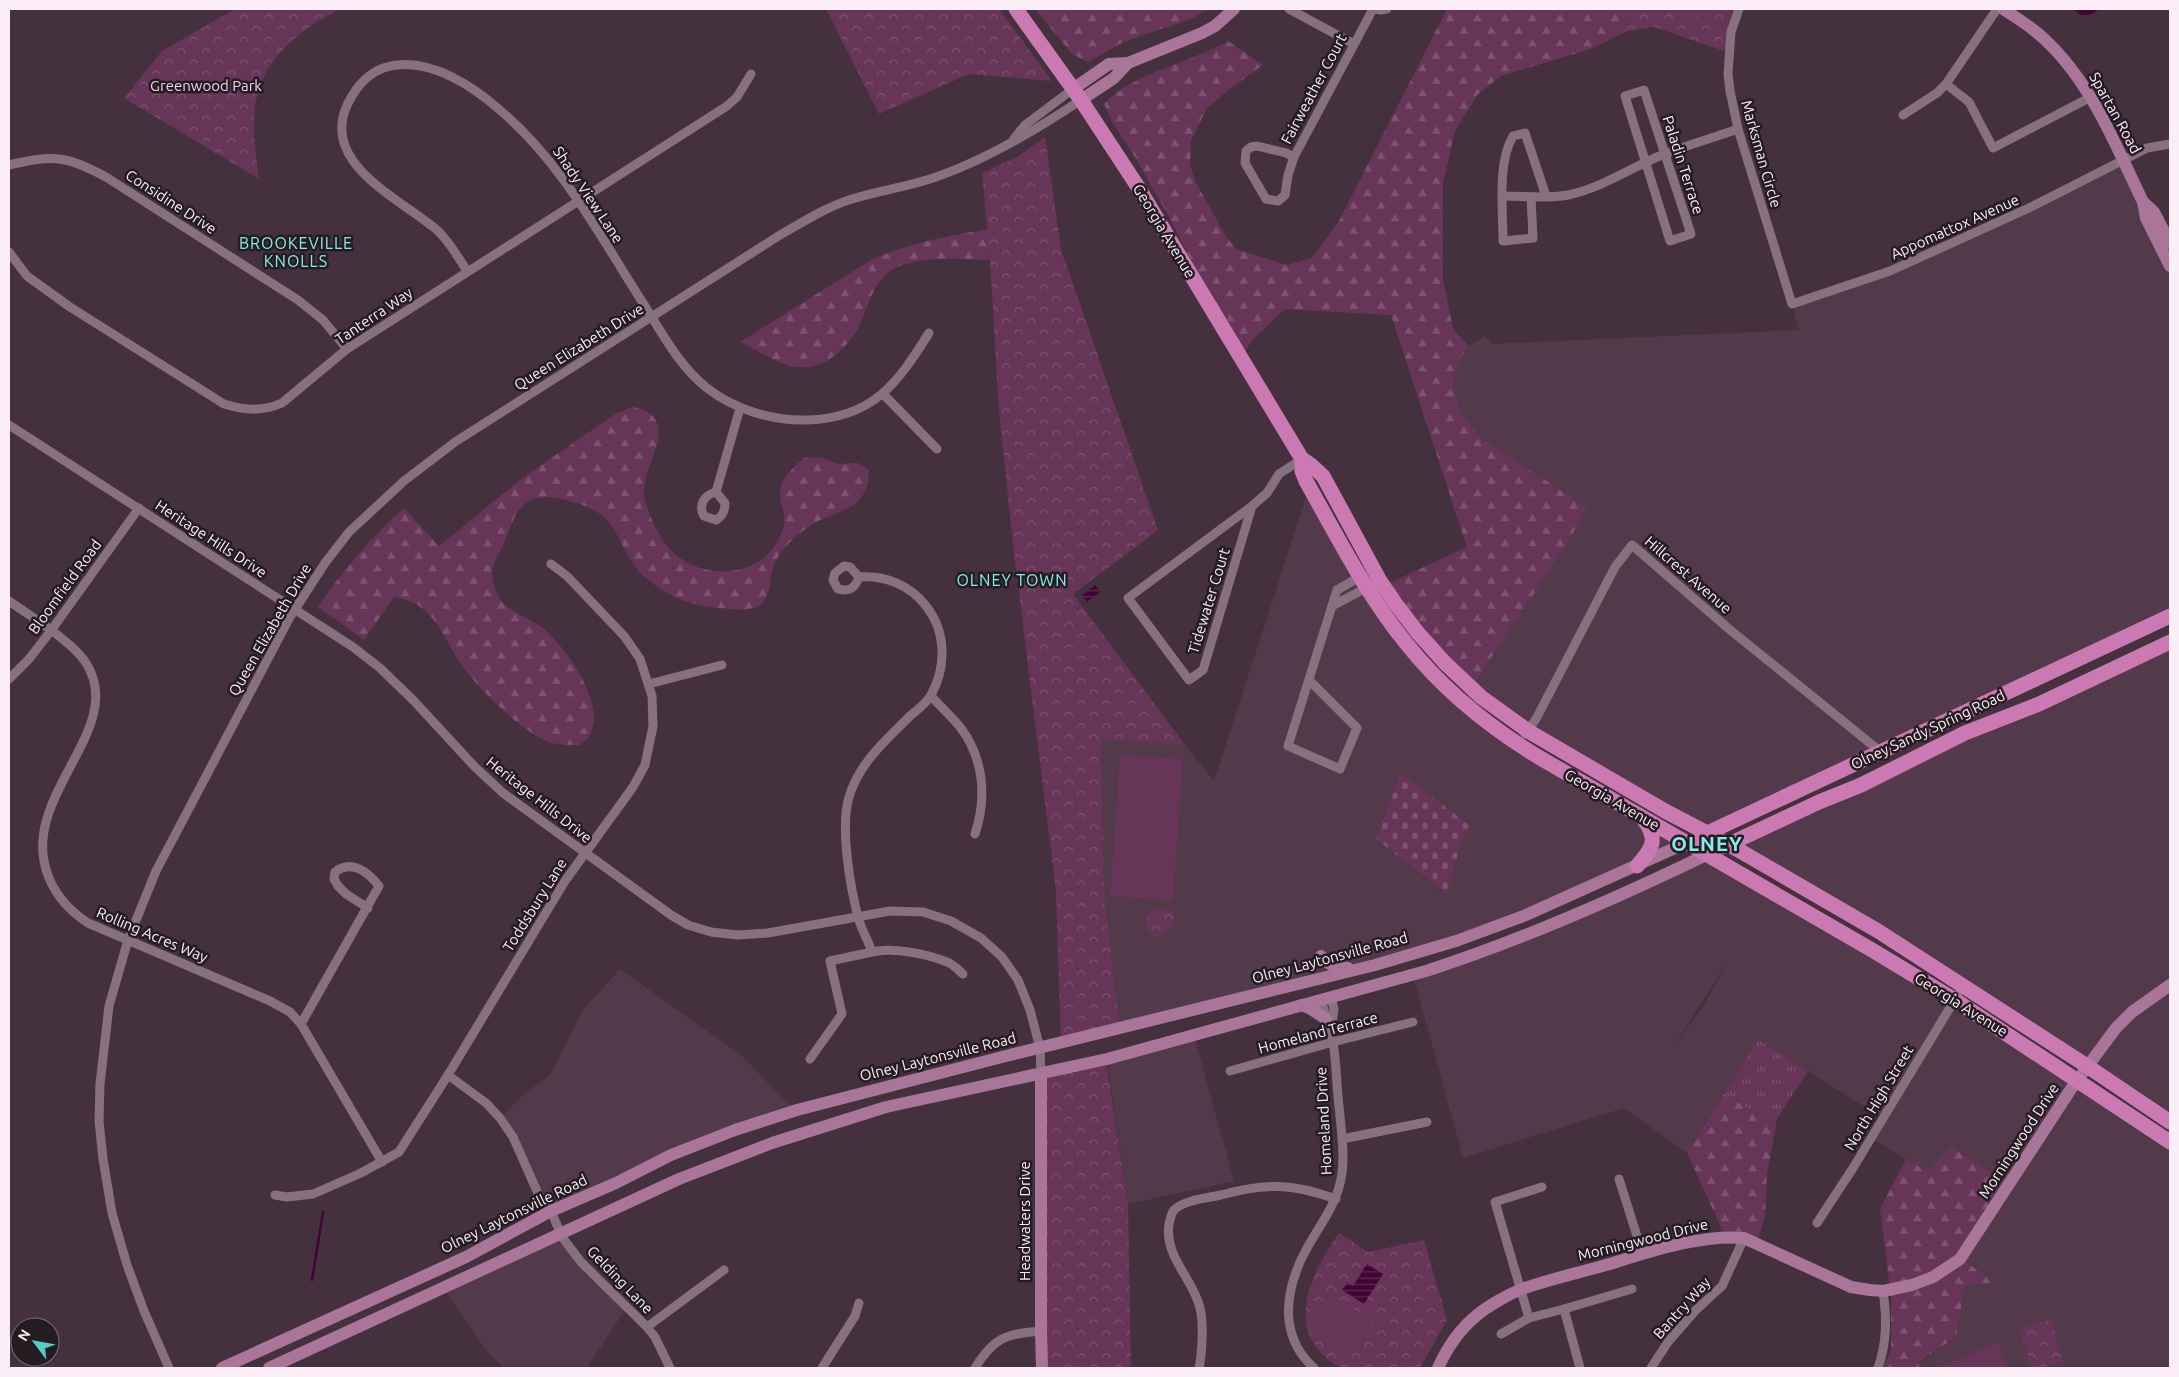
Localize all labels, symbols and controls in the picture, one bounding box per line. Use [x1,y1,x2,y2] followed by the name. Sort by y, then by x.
[1277,31,1350,147] street label: Fairweather Court
[2086,69,2145,156] street label: Spartan Road
[150,77,262,94] park label: Greenwood Park
[1738,98,1785,209] street label: Marksman Circle
[1660,113,1707,216] street label: Paladin Terrace
[550,143,627,246] street label: Shady View Lane
[123,166,220,237] street label: Considine Drive
[1130,181,1199,281] street label: Georgia Avenue
[1888,191,2022,263] street label: Appomattox Avenue
[239,234,353,270] district label: BROOKEVILLE KNOLLS
[332,284,415,348] street label: Tanterra Way
[511,300,647,393] street label: Queen Elizabeth Drive
[152,496,270,581] street label: Heritage Hills Drive
[1642,532,1735,617] street label: Hillcrest Avenue
[25,536,104,637] street label: Bloomfield Road
[1184,546,1233,656] street label: Tidewater Court
[225,561,314,699] street label: Queen Elizabeth Drive
[956,571,1068,589] district label: OLNEY TOWN
[1848,686,2007,773] street label: Olney Sandy Spring Road
[483,753,596,846] street label: Heritage Hills Drive
[1562,766,1663,834] street label: Georgia Avenue
[1671,832,1743,855] district label: OLNEY
[499,855,570,954] street label: Toddsbury Lane
[94,903,210,966] street label: Rolling Acres Way
[1250,929,1410,986] street label: Olney Laytonsville Road
[1912,969,2011,1040] street label: Georgia Avenue
[1256,1008,1380,1057] street label: Homeland Terrace
[858,1029,1018,1084] street label: Olney Laytonsville Road
[1840,1042,1917,1153] street label: North High Street
[1312,1066,1335,1176] street label: Homeland Drive
[1975,1080,2062,1201] street label: Morningwood Drive
[1016,1161,1033,1281] street label: Headwaters Drive
[438,1171,590,1256] street label: Olney Laytonsville Road
[1576,1215,1710,1264] street label: Morningwood Drive
[584,1242,657,1317] street label: Gelding Lane
[1650,1273,1714,1342] street label: Bantry Way
[10,1317,60,1367] north arrow
[14,1326,34,1344] text: N

